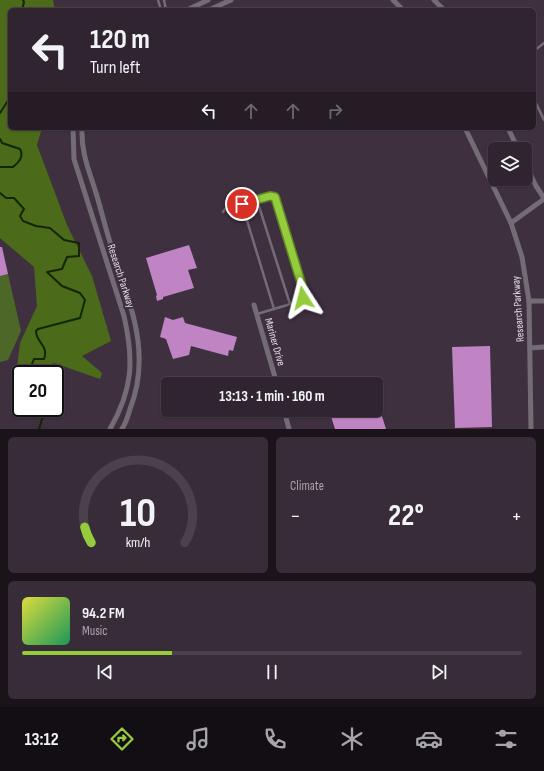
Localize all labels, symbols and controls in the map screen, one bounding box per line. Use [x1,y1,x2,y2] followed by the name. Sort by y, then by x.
[90,23,150,56] text: 120 m
[24,24,76,76] icon: left
[90,57,141,78] text: Turn left
[198,100,220,122] icon: left
[240,100,262,122] icon: ahead
[282,100,304,122] icon: ahead
[324,100,346,122] icon: right
[488,142,532,186] map controls
[488,142,532,186] button: layers
[225,187,259,221] pin
[231,193,253,215] icon: arrive
[105,242,138,310] street label: Research Parkway
[509,275,527,343] street label: Research Parkway
[282,277,324,319] position arrow
[262,317,288,367] street label: Mariner Drive
[12,365,64,417] speed limit sign: 20
[219,387,325,406] text: 13:13 · 1 min · 160 m
[290,478,324,494] text: Climate
[120,489,156,538] text: 10
[388,498,424,534] text: 22°
[290,503,301,530] text: −
[511,503,522,530] text: +
[126,534,150,551] text: km/h
[82,604,125,623] text: 94.2 FM
[82,623,107,639] text: Music
[94,661,116,683] icon: previous
[261,661,283,683] icon: pause
[428,661,450,683] icon: next
[108,725,136,753] icon: directions
[184,725,212,753] icon: music
[261,725,289,753] icon: phone
[338,725,366,753] icon: climate
[415,725,443,753] icon: car
[492,725,520,753] icon: filters
[24,729,59,750] text: 13:12

